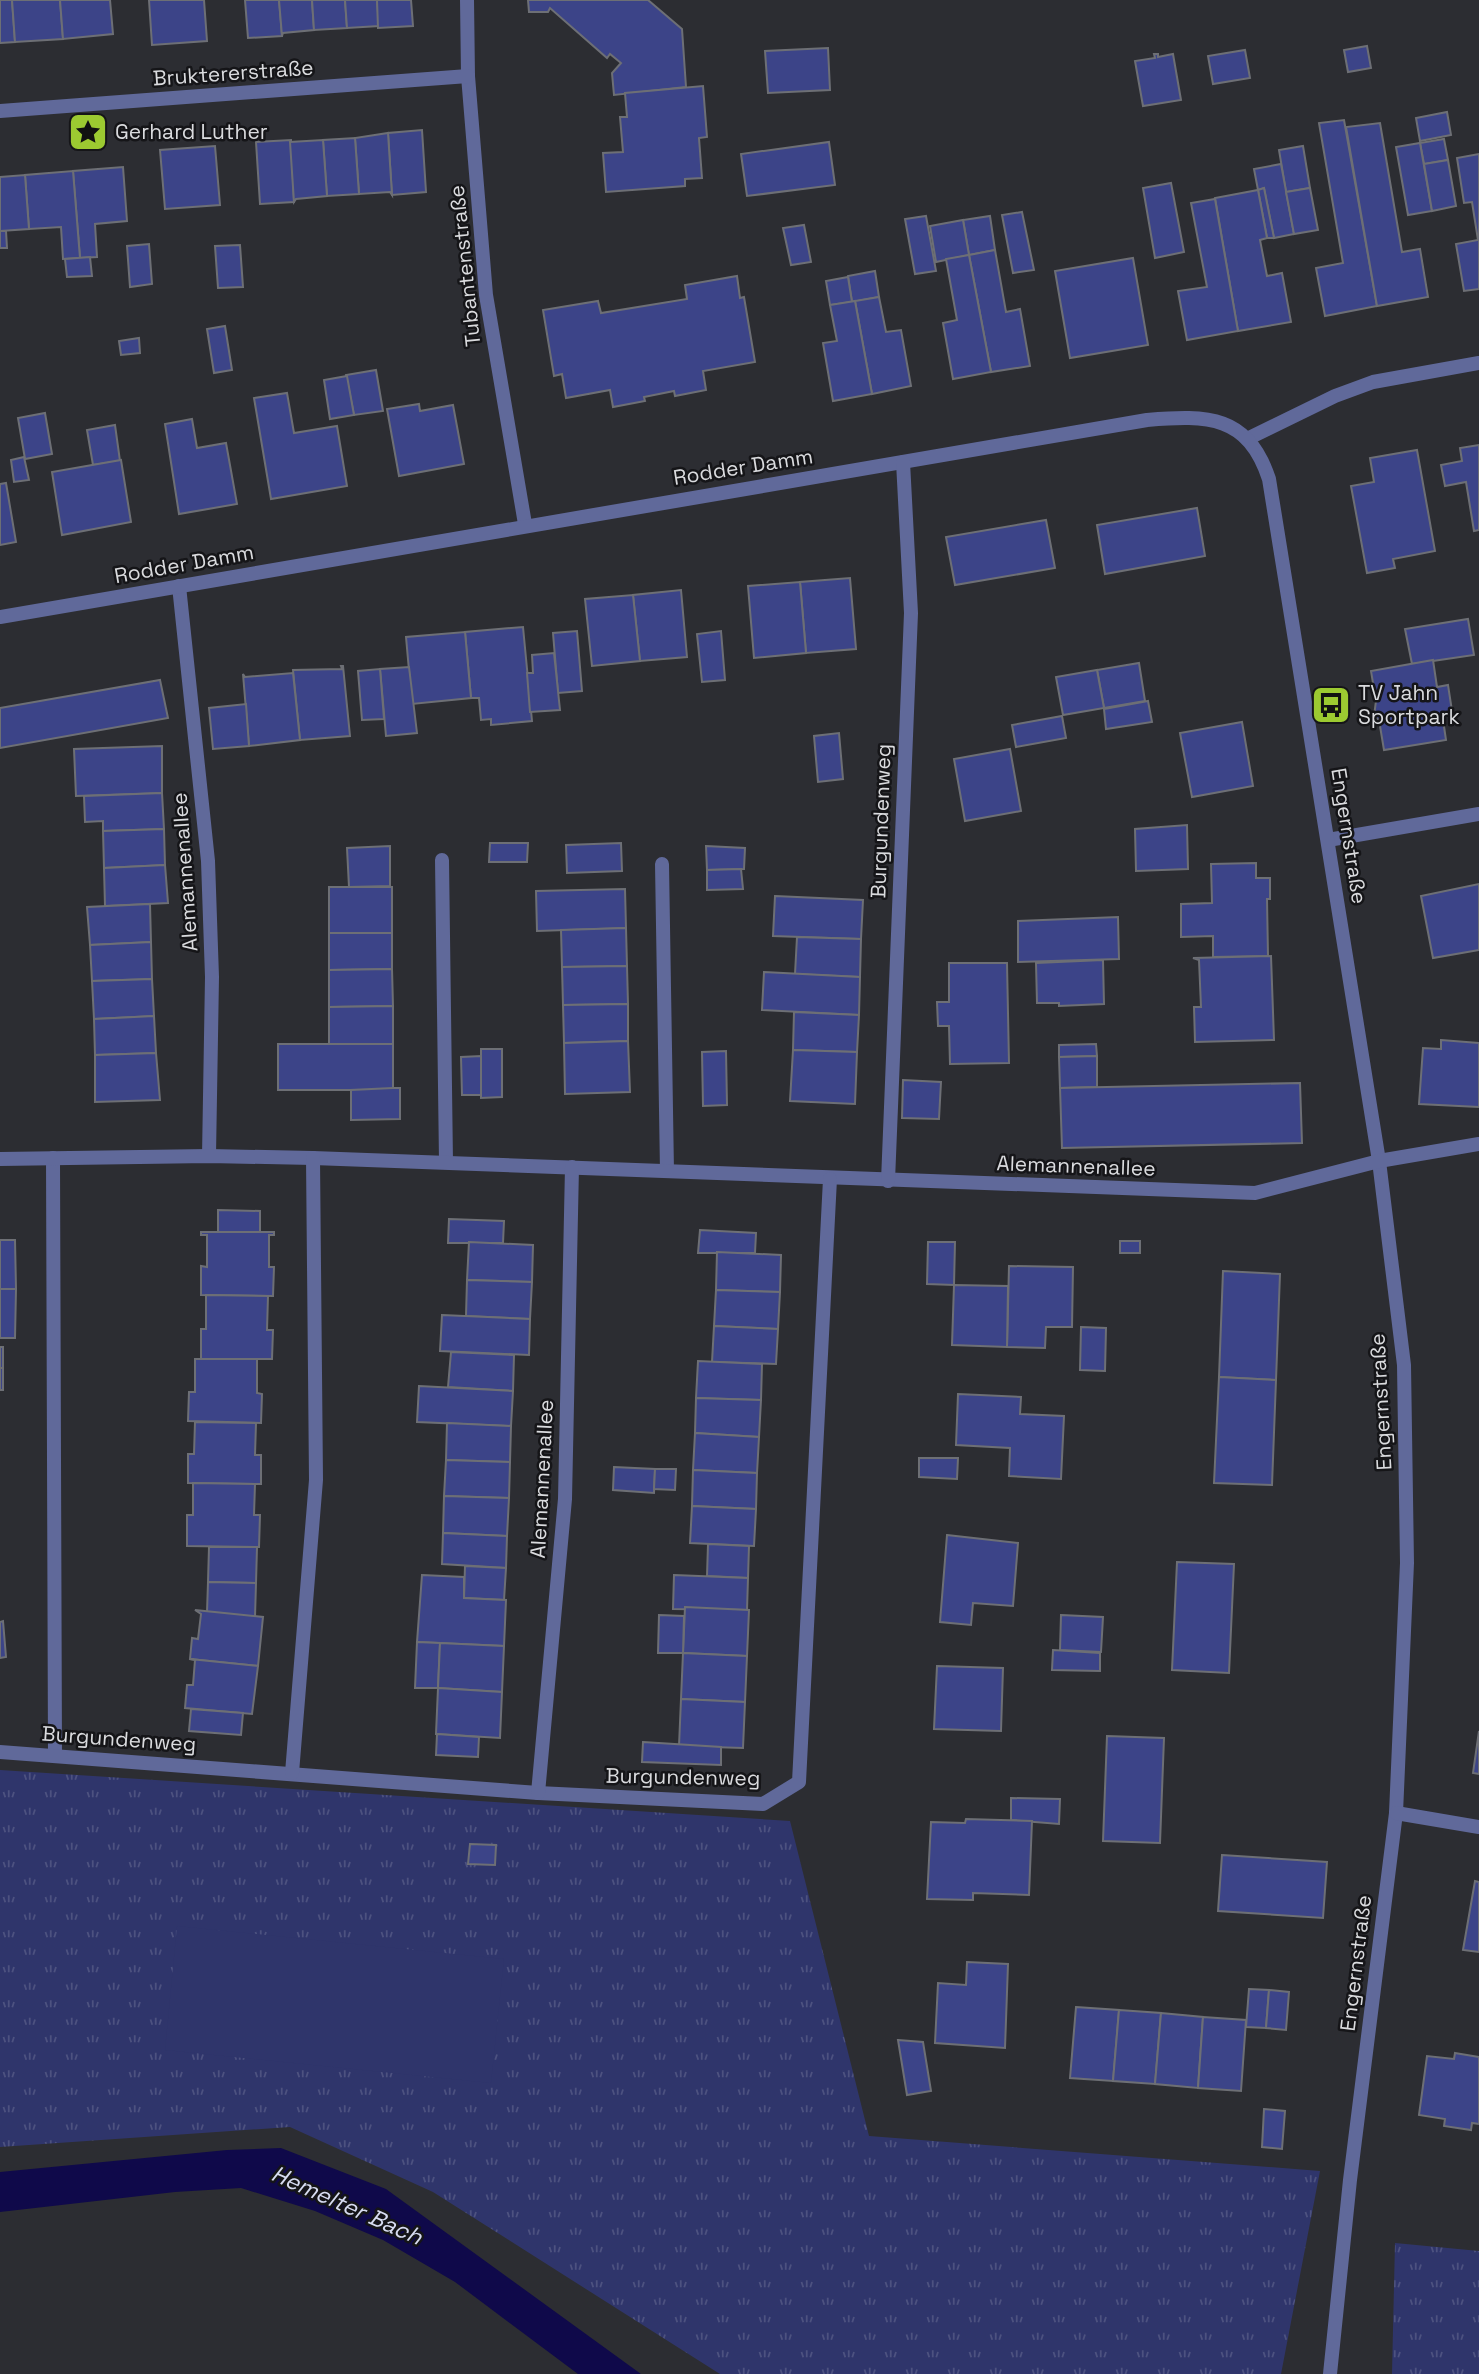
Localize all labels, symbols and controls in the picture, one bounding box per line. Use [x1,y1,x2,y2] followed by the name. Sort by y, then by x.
[152,53,314,92] street label: Bruktererstraße
[67,111,109,153] place icon: Gerhard Luther
[115,118,268,145] place label: Gerhard Luther
[443,184,486,348] street label: Tubantenstraße
[671,442,815,491] street label: Rodder Damm
[112,538,256,589] street label: Rodder Damm
[1358,679,1460,730] place label: TV Jahn Sportpark
[1310,684,1352,726] bus stop icon: TV Jahn Sportpark
[864,743,897,899] street label: Burgundenweg
[1325,766,1374,906] street label: Engernstraße
[165,792,204,952] street label: Alemannenallee
[996,1149,1156,1182] street label: Alemannenallee
[1363,1333,1398,1471] street label: Engernstraße
[524,1399,559,1559] street label: Alemannenallee
[41,1720,197,1757] street label: Burgundenweg
[605,1762,761,1791] street label: Burgundenweg
[1334,1893,1377,2033] street label: Engernstraße
[267,2158,428,2252] water label: Hemelter Bach

